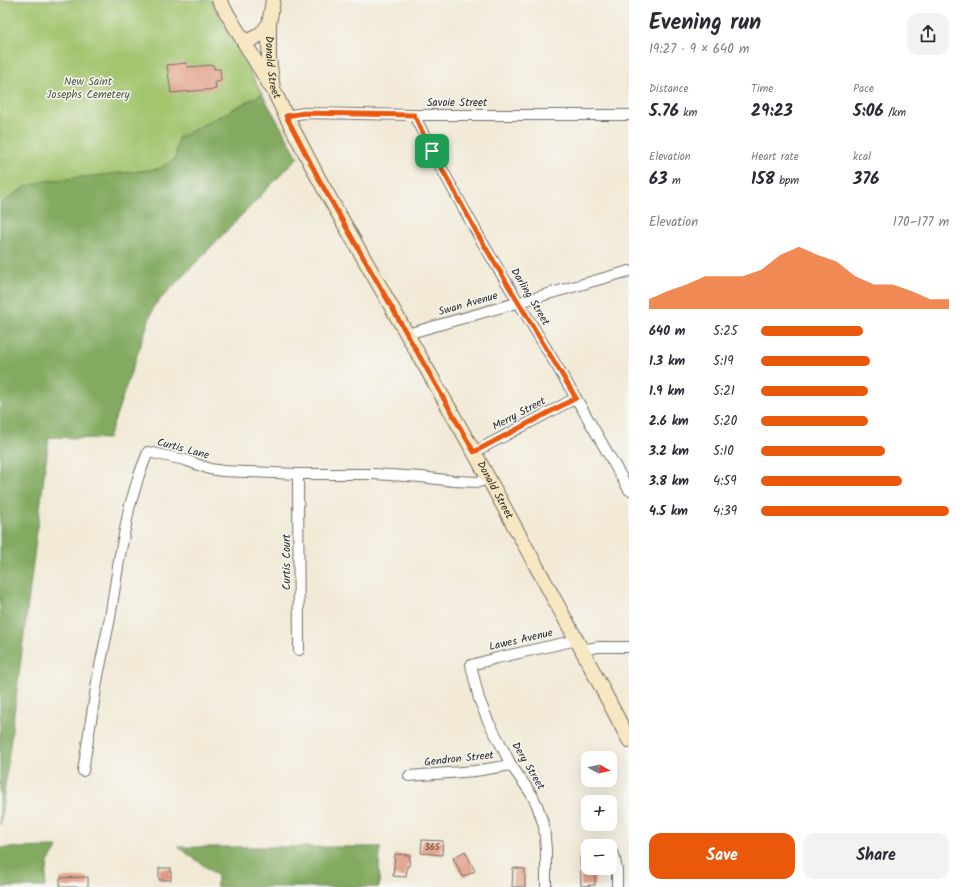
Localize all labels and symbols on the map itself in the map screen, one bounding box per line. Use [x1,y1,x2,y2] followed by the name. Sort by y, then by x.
[260,36,286,103] street label: Donald Street
[46,73,130,104] park label: New Saint Josephs Cemetery
[427,94,488,112] street label: Savoie Street
[415,134,449,168] pin
[506,265,555,330] street label: Darling Street
[436,287,500,321] street label: Swan Avenue
[489,392,550,436] street label: Merry Street
[155,433,211,465] street label: Curtis Lane
[472,458,518,523] street label: Donald Street
[278,533,296,590] street label: Curtis Court
[487,624,555,656] street label: Lawes Avenue
[507,739,550,794] street label: Dery Street
[423,746,495,772] street label: Gendron Street
[581,751,617,787] north arrow
[425,840,441,855] house number: 365

